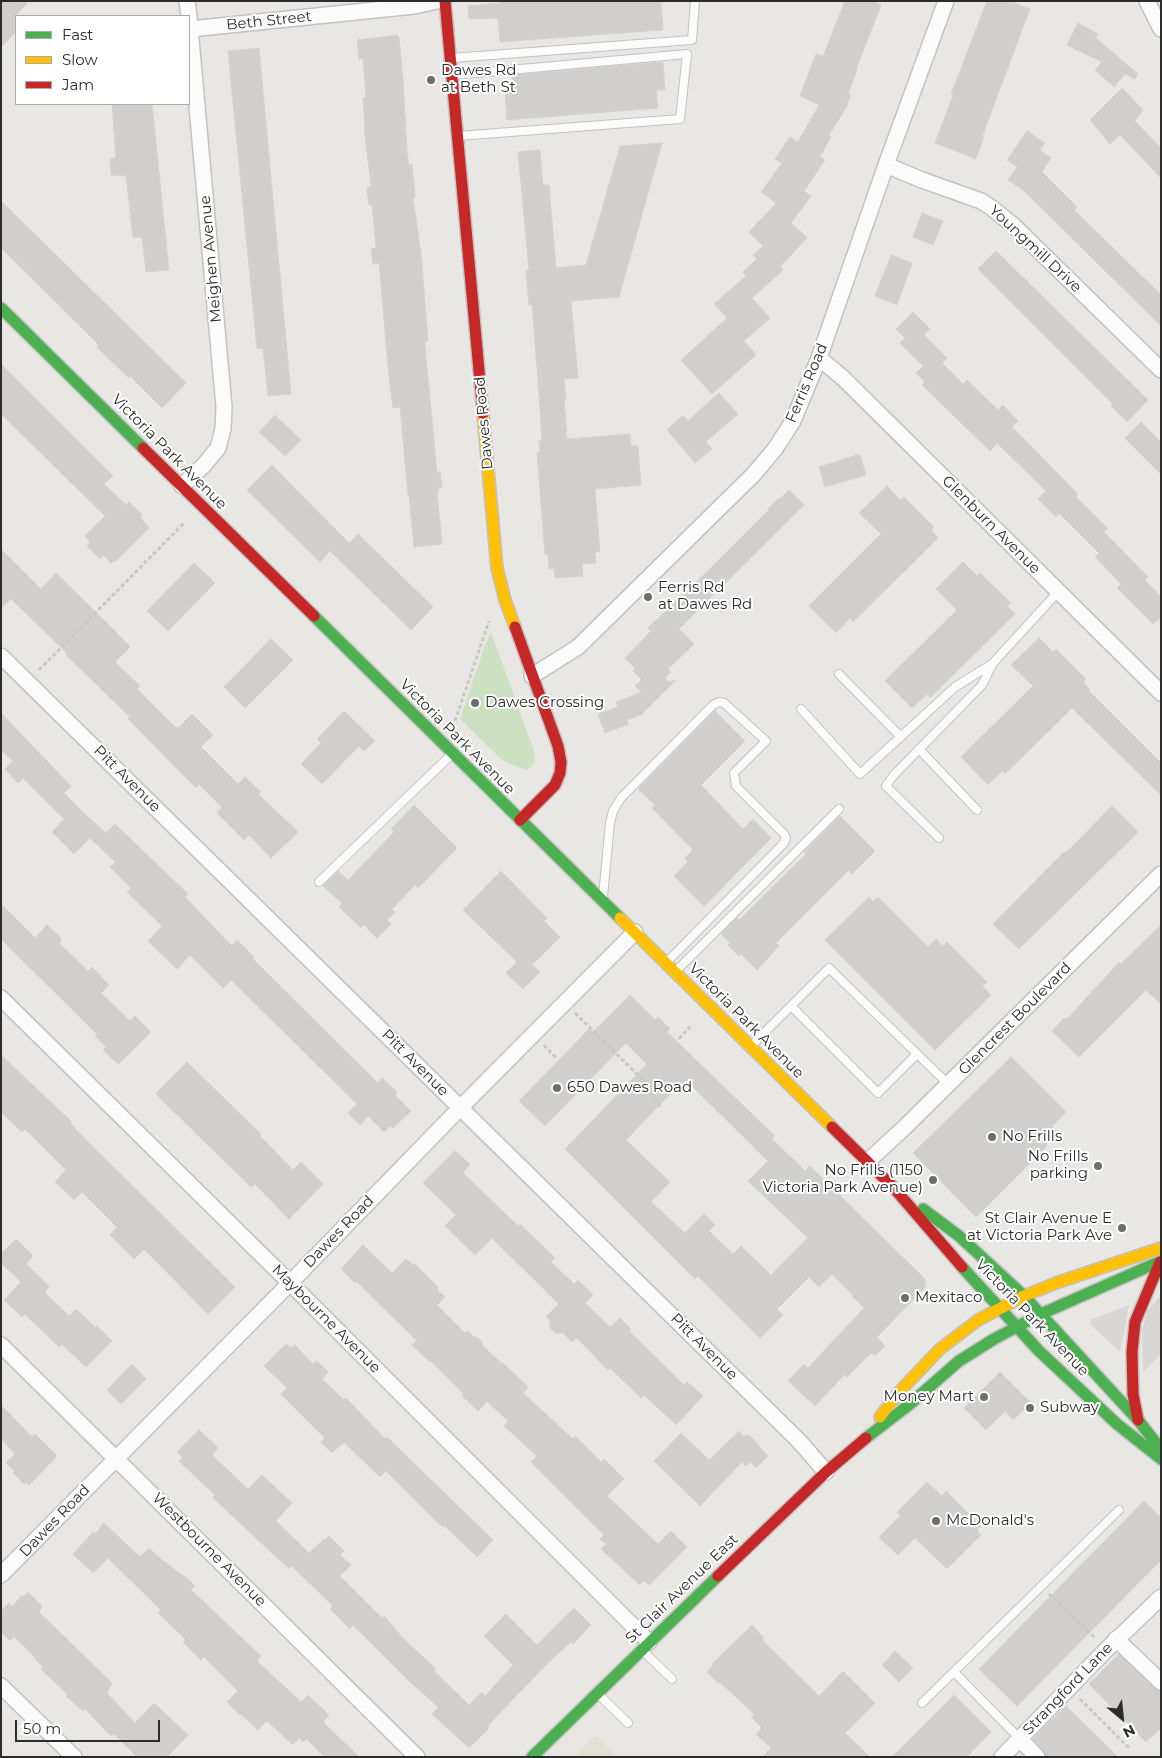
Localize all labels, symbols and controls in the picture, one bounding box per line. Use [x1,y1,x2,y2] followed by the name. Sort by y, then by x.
[225,8,313,34] street label: Beth Street
[15,15,190,105] legend
[62,25,93,44] text: Fast
[62,50,98,69] text: Slow
[441,62,516,97] place label: Dawes Rd at Beth St
[425,74,437,86] marker: Dawes Rd at Beth St
[62,75,94,94] text: Jam
[196,195,226,323] street label: Meighen Avenue
[985,202,1085,296] street label: Youngmill Drive
[782,341,832,425] street label: Ferris Road
[471,376,497,470] street label: Dawes Road
[108,391,230,513] street label: Victoria Park Avenue
[938,472,1044,578] street label: Glenburn Avenue
[658,579,752,614] place label: Ferris Rd at Dawes Rd
[642,591,654,603] marker: Ferris Rd at Dawes Rd
[396,676,518,798] street label: Victoria Park Avenue
[485,694,604,712] place label: Dawes Crossing
[469,697,481,709] marker: Dawes Crossing
[90,742,164,816] street label: Pitt Avenue
[955,959,1075,1079] street label: Glencrest Boulevard
[685,960,807,1082] street label: Victoria Park Avenue
[378,1026,452,1100] street label: Pitt Avenue
[567,1079,692,1097] place label: 650 Dawes Road
[551,1082,563,1094] marker: 650 Dawes Road
[1002,1128,1062,1146] place label: No Frills
[986,1131,998,1143] marker: No Frills
[1028,1148,1088,1183] place label: No Frills parking
[1092,1160,1104,1172] marker: No Frills parking
[763,1162,923,1197] place label: No Frills (1150 Victoria Park Avenue)
[927,1174,939,1186] marker: No Frills (1150 Victoria Park Avenue)
[300,1192,378,1272] street label: Dawes Road
[967,1210,1112,1245] place label: St Clair Avenue E at Victoria Park Ave
[1116,1222,1128,1234] marker: St Clair Avenue E at Victoria Park Ave
[972,1256,1092,1380] street label: Victoria Park Avenue
[268,1261,384,1377] street label: Maybourne Avenue
[915,1289,982,1307] place label: Mexitaco
[899,1292,911,1304] marker: Mexitaco
[667,1310,741,1384] street label: Pitt Avenue
[884,1388,974,1406] place label: Money Mart
[978,1391,990,1403] marker: Money Mart
[1040,1399,1099,1417] place label: Subway
[1024,1402,1036,1414] marker: Subway
[16,1481,94,1561] street label: Dawes Road
[148,1489,270,1611] street label: Westbourne Avenue
[946,1512,1034,1530] place label: McDonald's
[930,1515,942,1527] marker: McDonald's
[622,1531,742,1647] street label: St Clair Avenue East
[1019,1639,1117,1739] street label: Strangford Lane
[1097,1693,1147,1743] north arrow
[18,1710,162,1742] scale bar
[23,1719,61,1738] text: 50 m
[1120,1721,1138,1742] text: N

